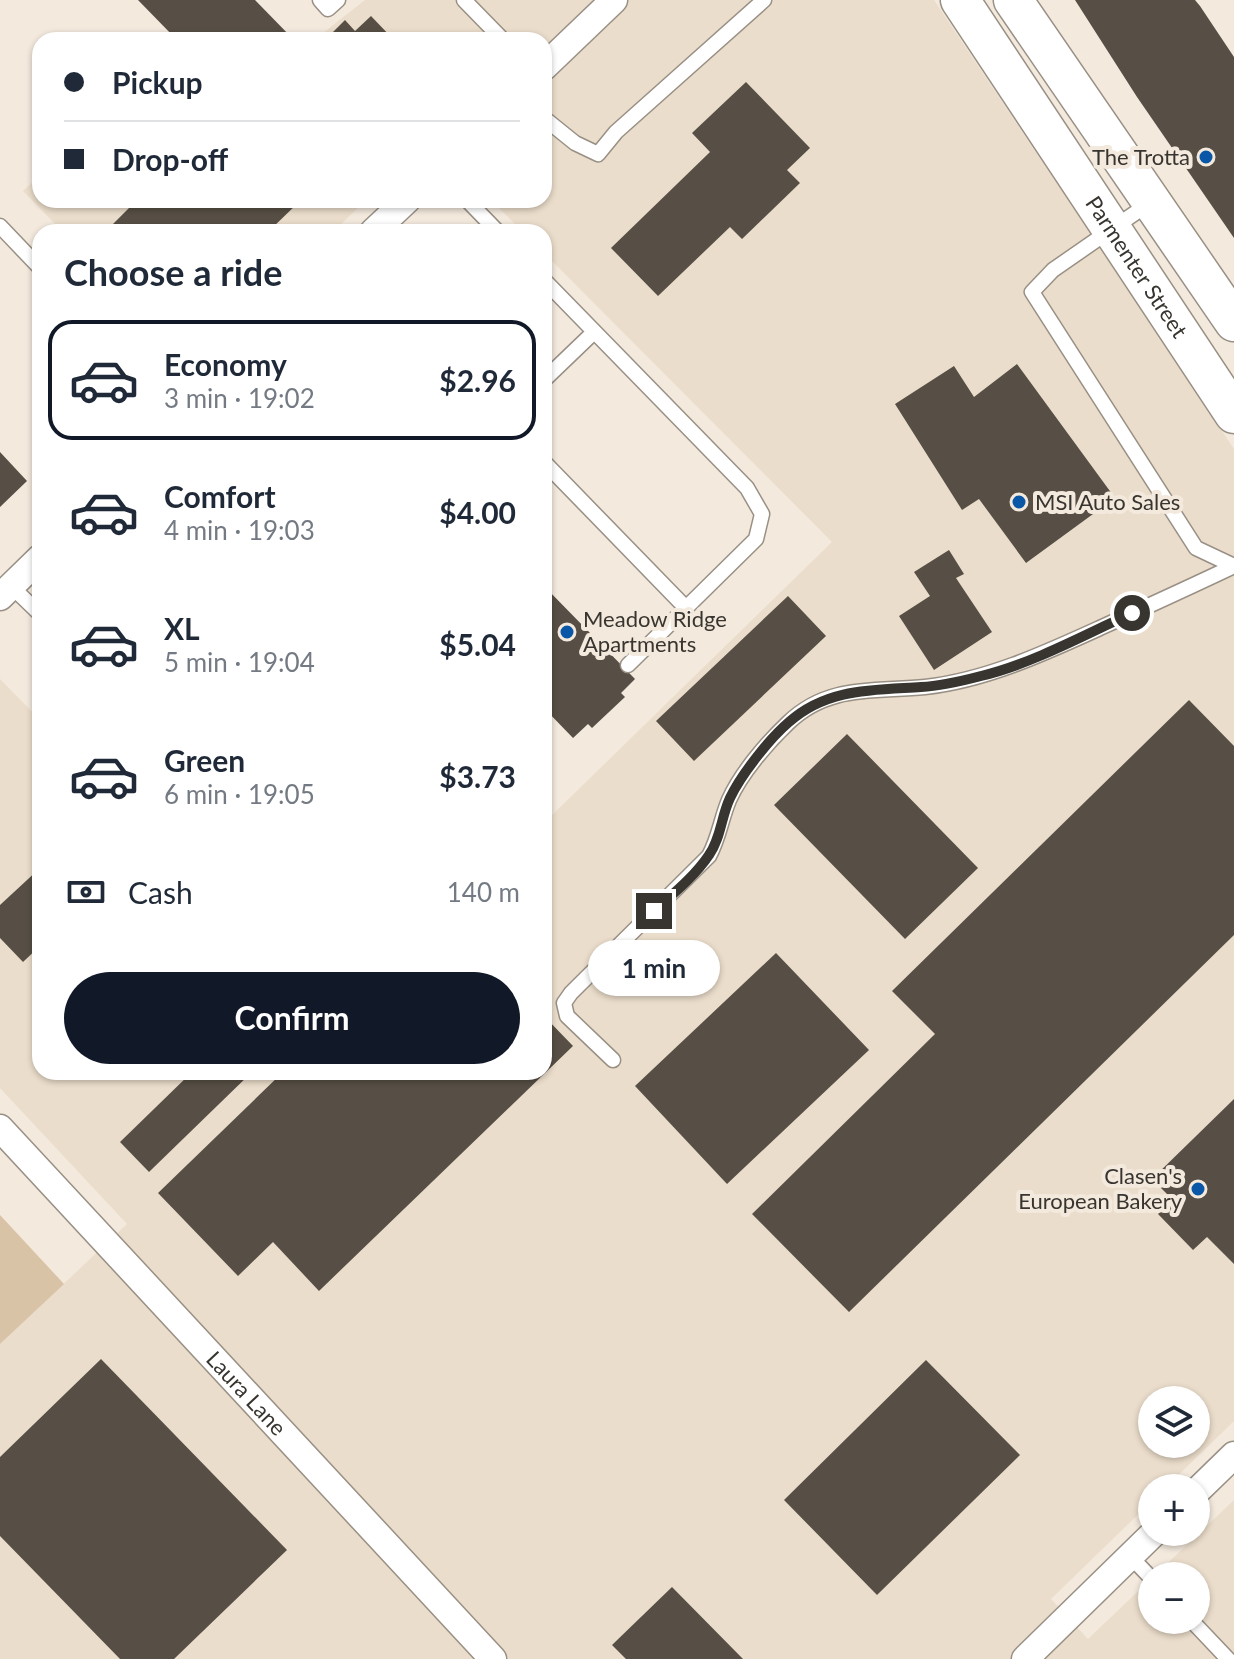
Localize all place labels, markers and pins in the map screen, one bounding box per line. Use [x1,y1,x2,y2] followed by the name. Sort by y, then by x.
[1092,143,1190,170] place label: The Trotta
[1197,148,1215,166] marker: The Trotta
[1035,488,1180,515] place label: MSI Auto Sales
[1010,493,1028,511] marker: MSI Auto Sales
[583,605,727,657] place label: Meadow Ridge Apartments
[558,623,576,641] marker: Meadow Ridge Apartments
[1018,1162,1183,1214] place label: Clasen's European Bakery
[1189,1180,1207,1198] marker: Clasen's European Bakery

